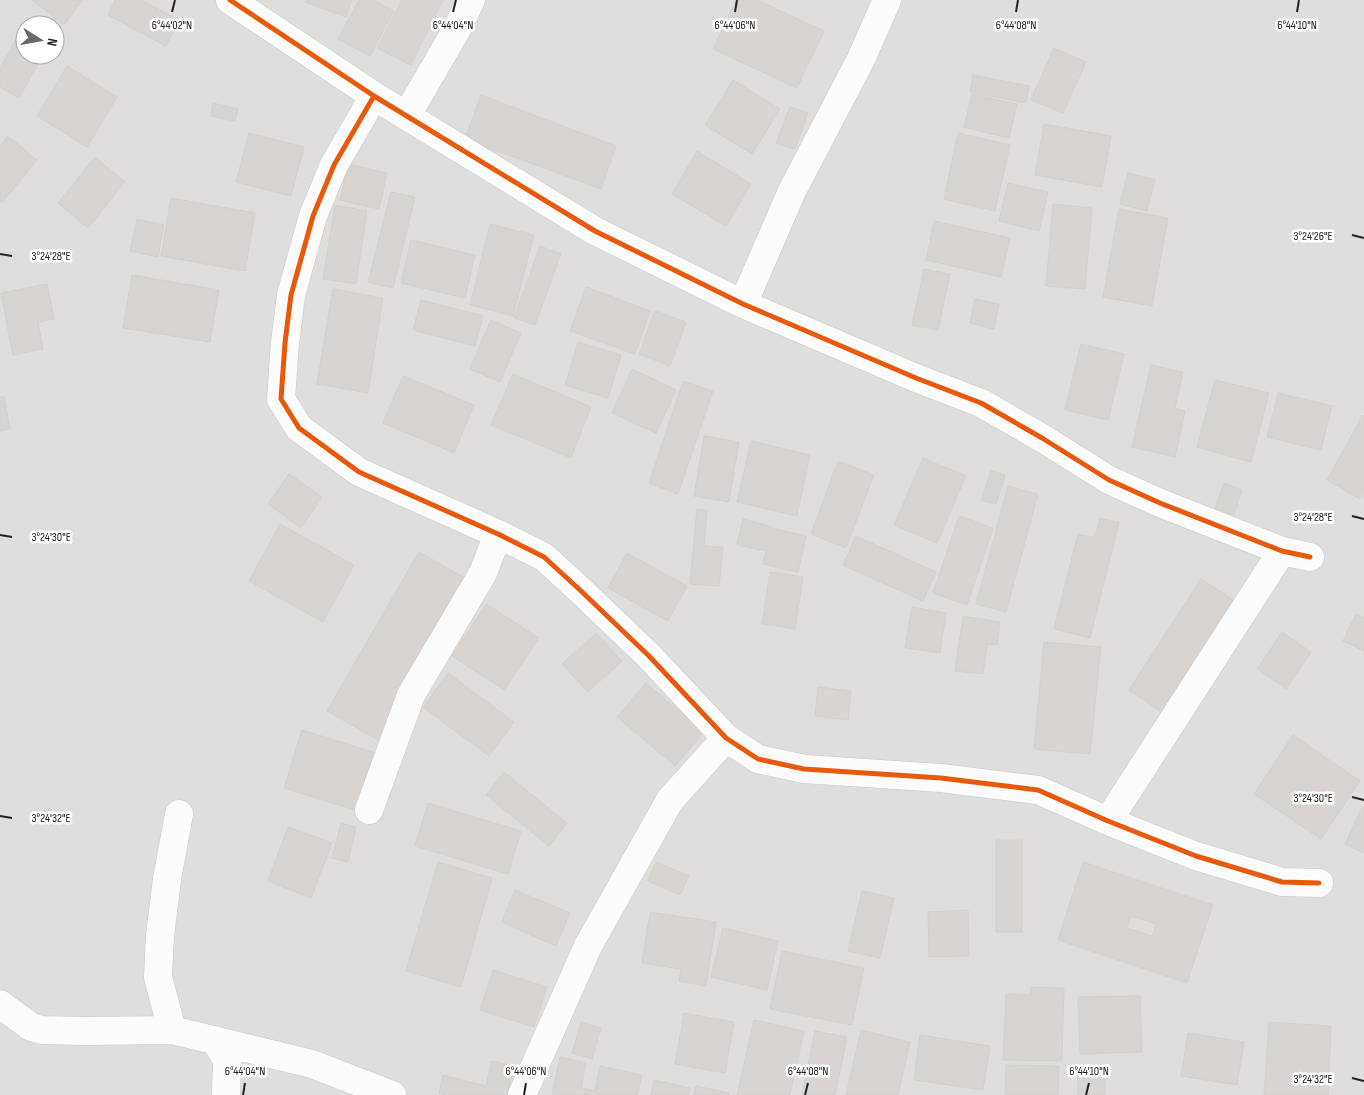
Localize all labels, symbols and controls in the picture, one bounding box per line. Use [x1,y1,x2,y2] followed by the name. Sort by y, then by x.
[15,15,65,65] north arrow
[152,18,192,33] text: 6°44'02"N
[433,18,473,33] text: 6°44'04"N
[715,18,755,33] text: 6°44'06"N
[996,18,1036,33] text: 6°44'08"N
[1277,18,1317,33] text: 6°44'10"N
[43,37,61,48] text: N
[1293,229,1333,244] text: 3°24'26"E
[32,249,71,264] text: 3°24'28"E
[1294,510,1333,525] text: 3°24'28"E
[31,530,71,545] text: 3°24'30"E
[1293,791,1333,806] text: 3°24'30"E
[32,811,70,826] text: 3°24'32"E
[225,1064,265,1079] text: 6°44'04"N
[506,1064,546,1079] text: 6°44'06"N
[788,1064,828,1079] text: 6°44'08"N
[1069,1064,1109,1079] text: 6°44'10"N
[1294,1072,1332,1087] text: 3°24'32"E

